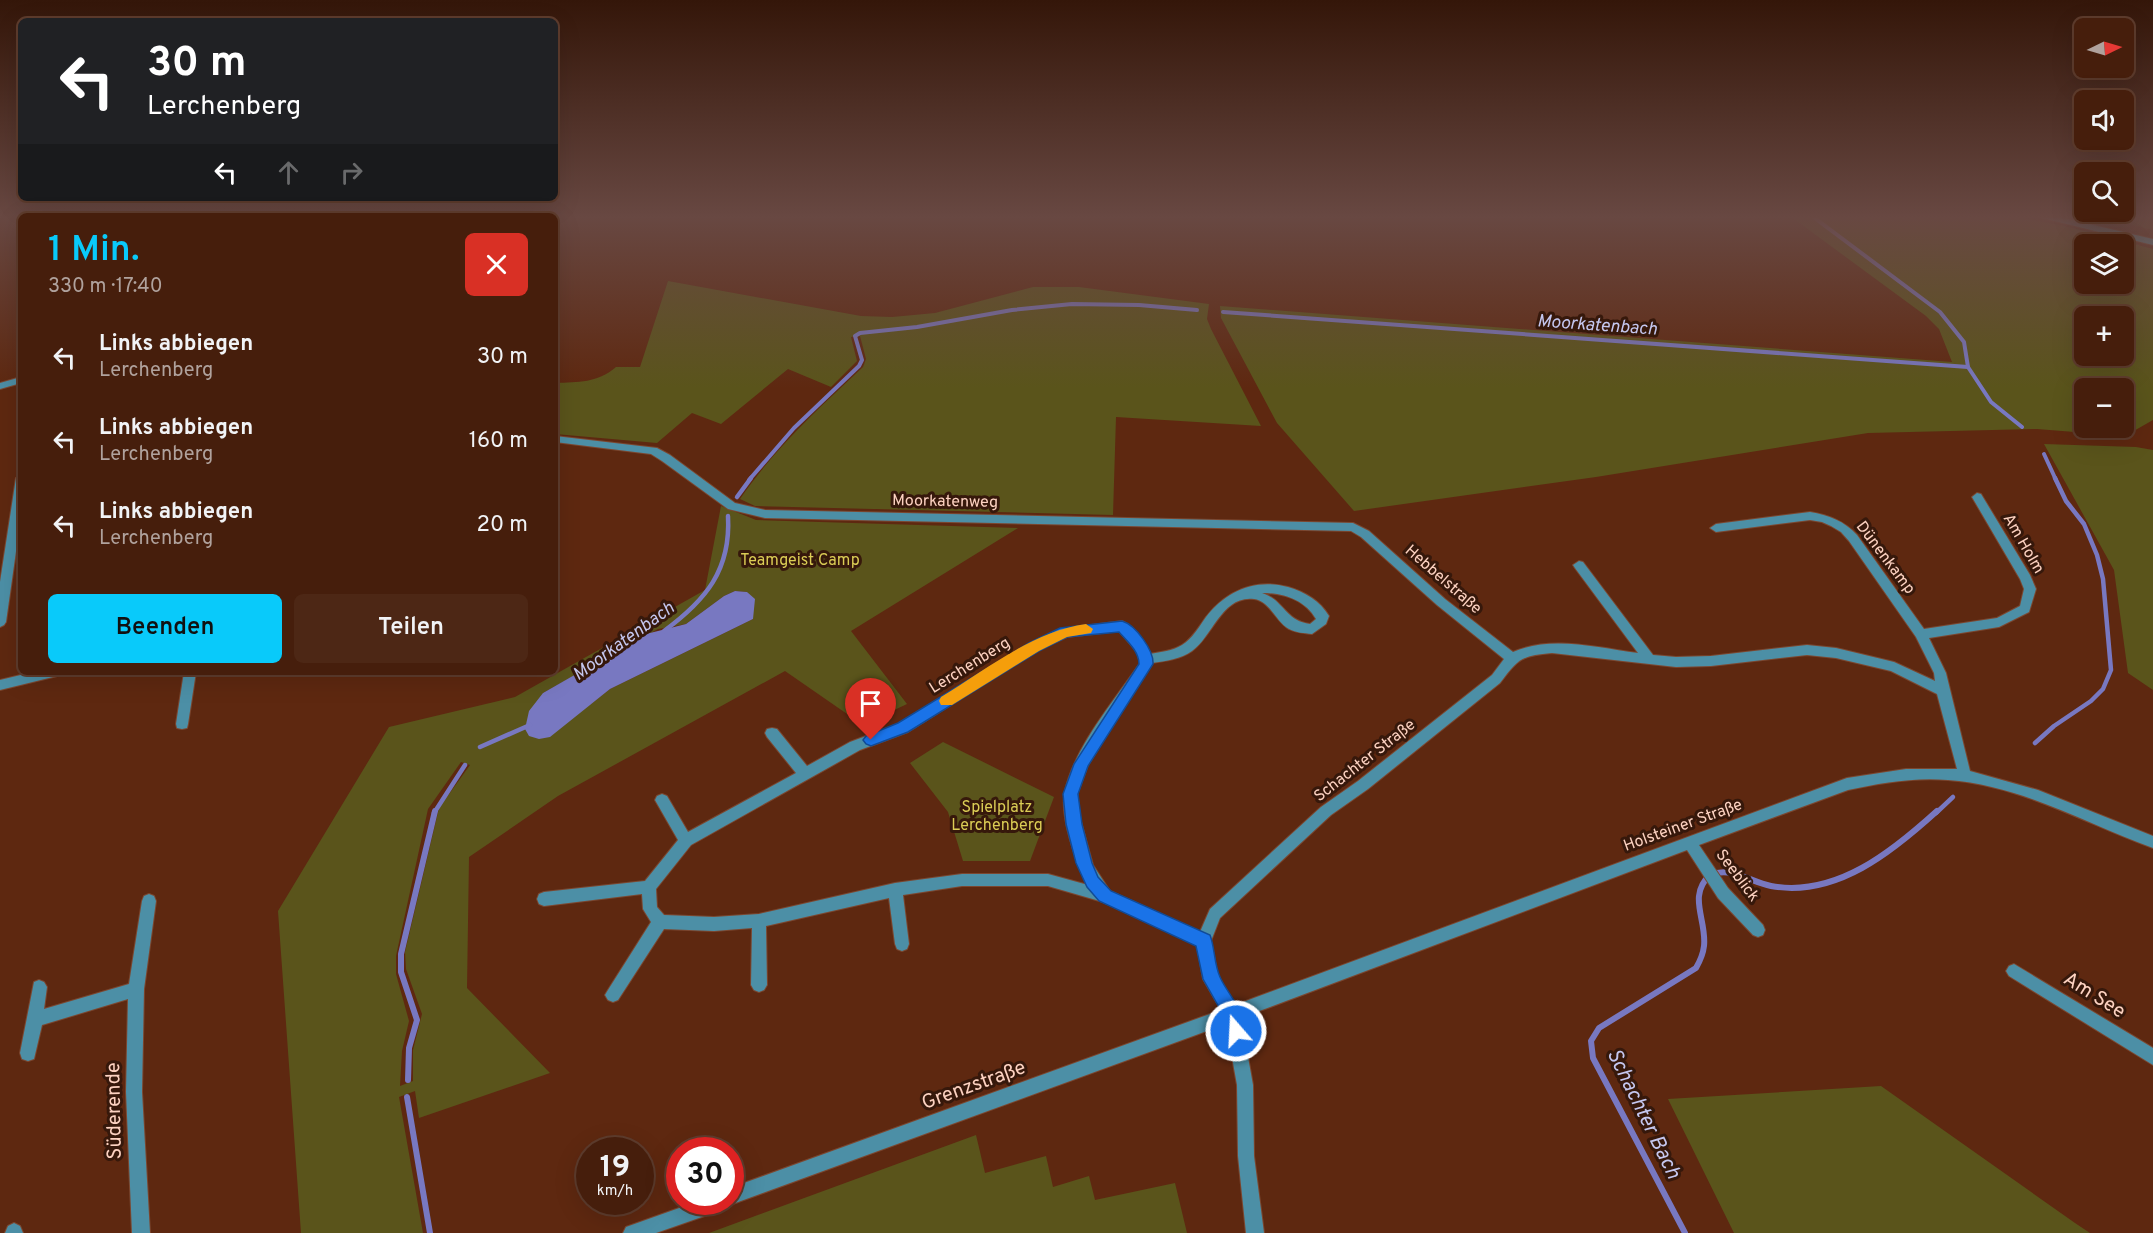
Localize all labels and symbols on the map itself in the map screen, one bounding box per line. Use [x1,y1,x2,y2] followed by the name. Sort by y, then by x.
[2074,18,2134,78] north arrow
[1536,310,1658,342] water label: Moorkatenbach
[892,491,998,513] street label: Moorkatenweg
[1998,510,2048,578] street label: Am Holm
[1851,517,1919,599] street label: Dünenkamp
[1400,541,1486,619] street label: Hebbelstraße
[740,551,860,571] park label: Teamgeist Camp
[569,597,680,687] water label: Moorkatenbach
[926,633,1014,699] street label: Lerchenberg
[845,678,896,740] pin
[1310,715,1420,807] street label: Schachter Straße
[1621,795,1745,857] street label: Holsteiner Straße
[951,798,1043,836] park label: Spielplatz Lerchenberg
[1711,846,1763,906] street label: Seeblick
[2058,967,2130,1025] street label: Am See
[1204,999,1268,1063] position arrow
[1600,1044,1686,1184] water label: Schachter Bach
[918,1055,1030,1117] street label: Grenzstraße
[101,1062,129,1160] street label: Süderende
[666,1137,744,1215] speed limit sign: 30

